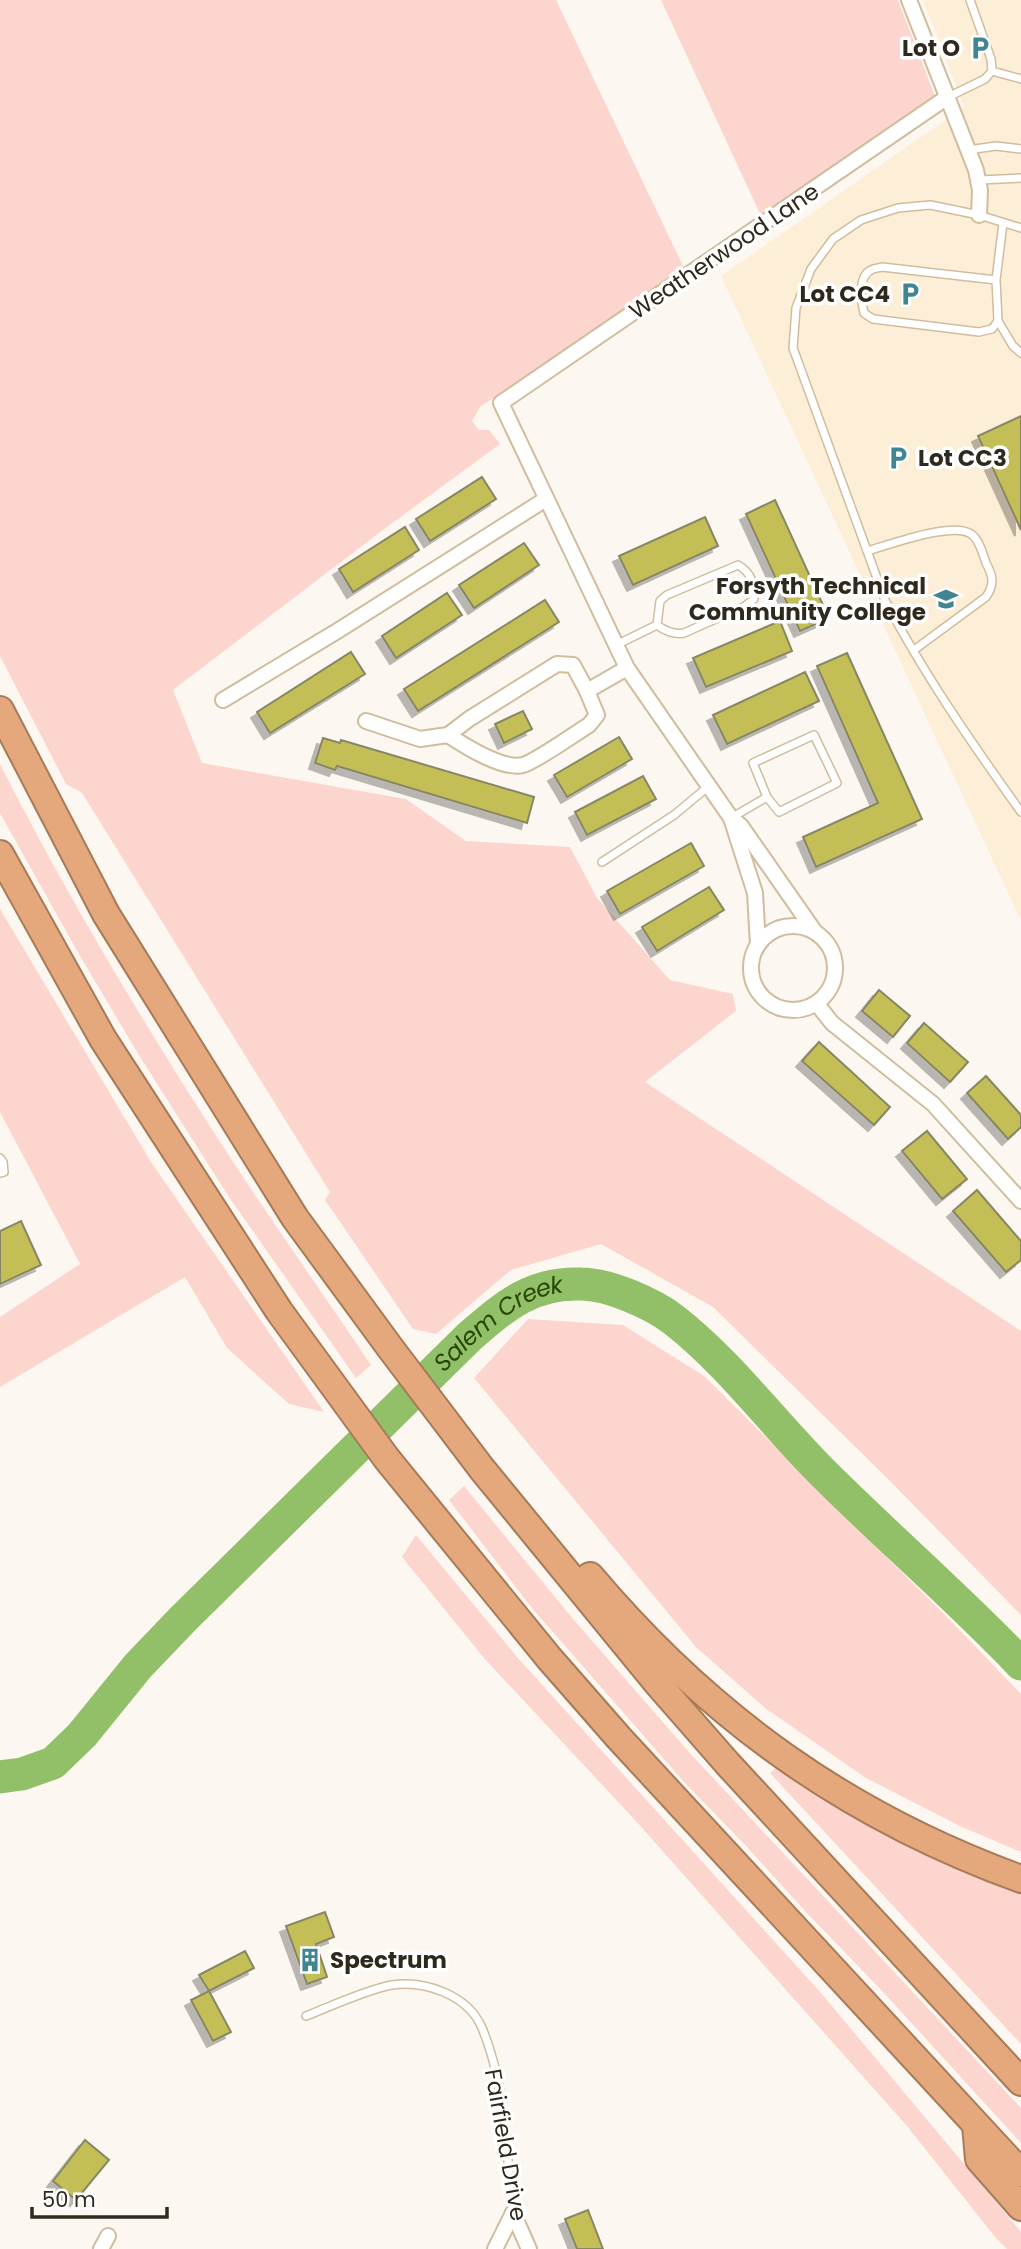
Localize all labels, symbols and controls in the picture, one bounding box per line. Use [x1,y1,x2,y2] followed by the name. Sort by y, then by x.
[902,32,960,64] place label: Lot O
[966,34,994,62] parking icon: Lot O
[623,175,825,327] street label: Weatherwood Lane
[800,278,890,310] place label: Lot CC4
[896,280,924,308] parking icon: Lot CC4
[918,442,1007,474] place label: Lot CC3
[884,444,912,472] parking icon: Lot CC3
[689,570,926,628] place label: Forsyth Technical Community College
[932,585,960,613] school or university icon: Forsyth Technical Community College
[426,1267,567,1379] water label: Salem Creek
[330,1944,447,1976] place label: Spectrum
[296,1946,324,1974] building icon: Spectrum
[477,2066,535,2224] street label: Fairfield Drive
[32,2176,166,2220] scale bar
[42,2185,96,2214] text: 50 m

